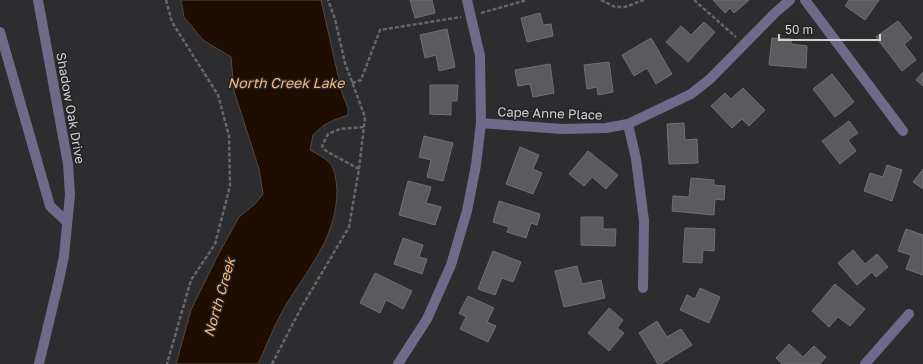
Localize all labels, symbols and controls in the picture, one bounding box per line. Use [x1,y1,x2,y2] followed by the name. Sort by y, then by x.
[779,16,880,42] scale bar
[785,22,813,37] text: 50 m
[53,51,89,165] street label: Shadow Oak Drive
[228,74,345,91] water label: North Creek Lake
[497,103,603,123] street label: Cape Anne Place
[200,253,239,339] water label: North Creek

